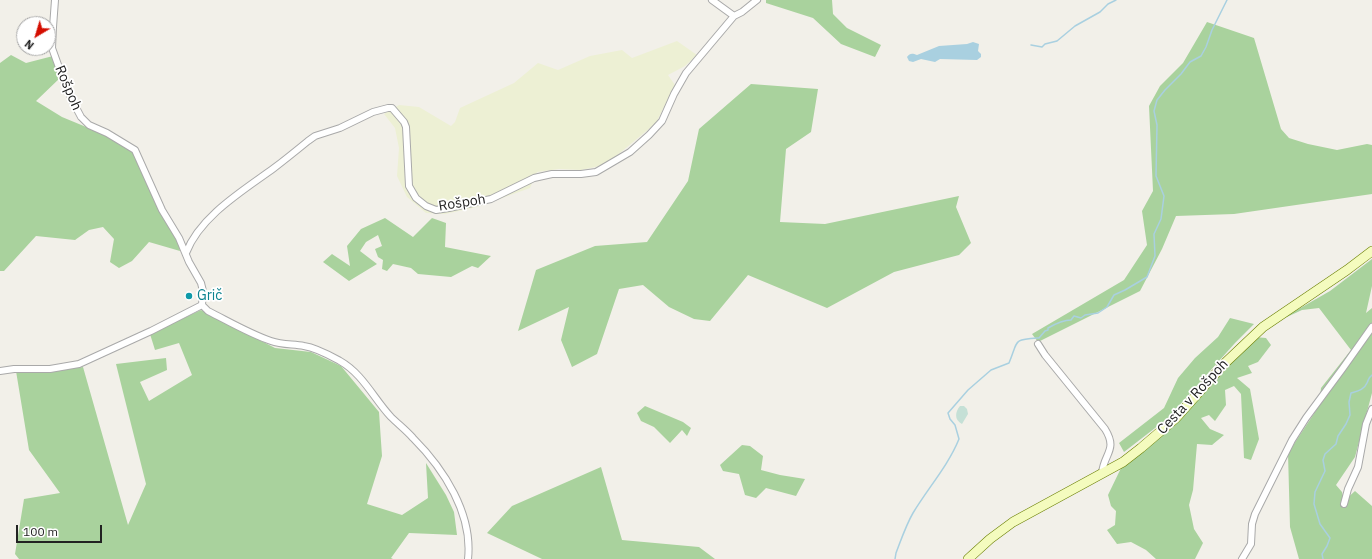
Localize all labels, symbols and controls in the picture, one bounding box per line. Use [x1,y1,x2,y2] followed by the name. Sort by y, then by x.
[16,16,56,56] north arrow
[22,37,37,53] text: N
[51,63,85,113] street label: Rošpoh
[437,191,487,215] street label: Rošpoh
[197,288,222,304] place label: Grič
[184,291,194,301] marker: Grič
[1154,356,1232,438] street label: Cesta v Rošpoh
[18,517,104,543] scale bar
[23,524,58,539] text: 100 m

